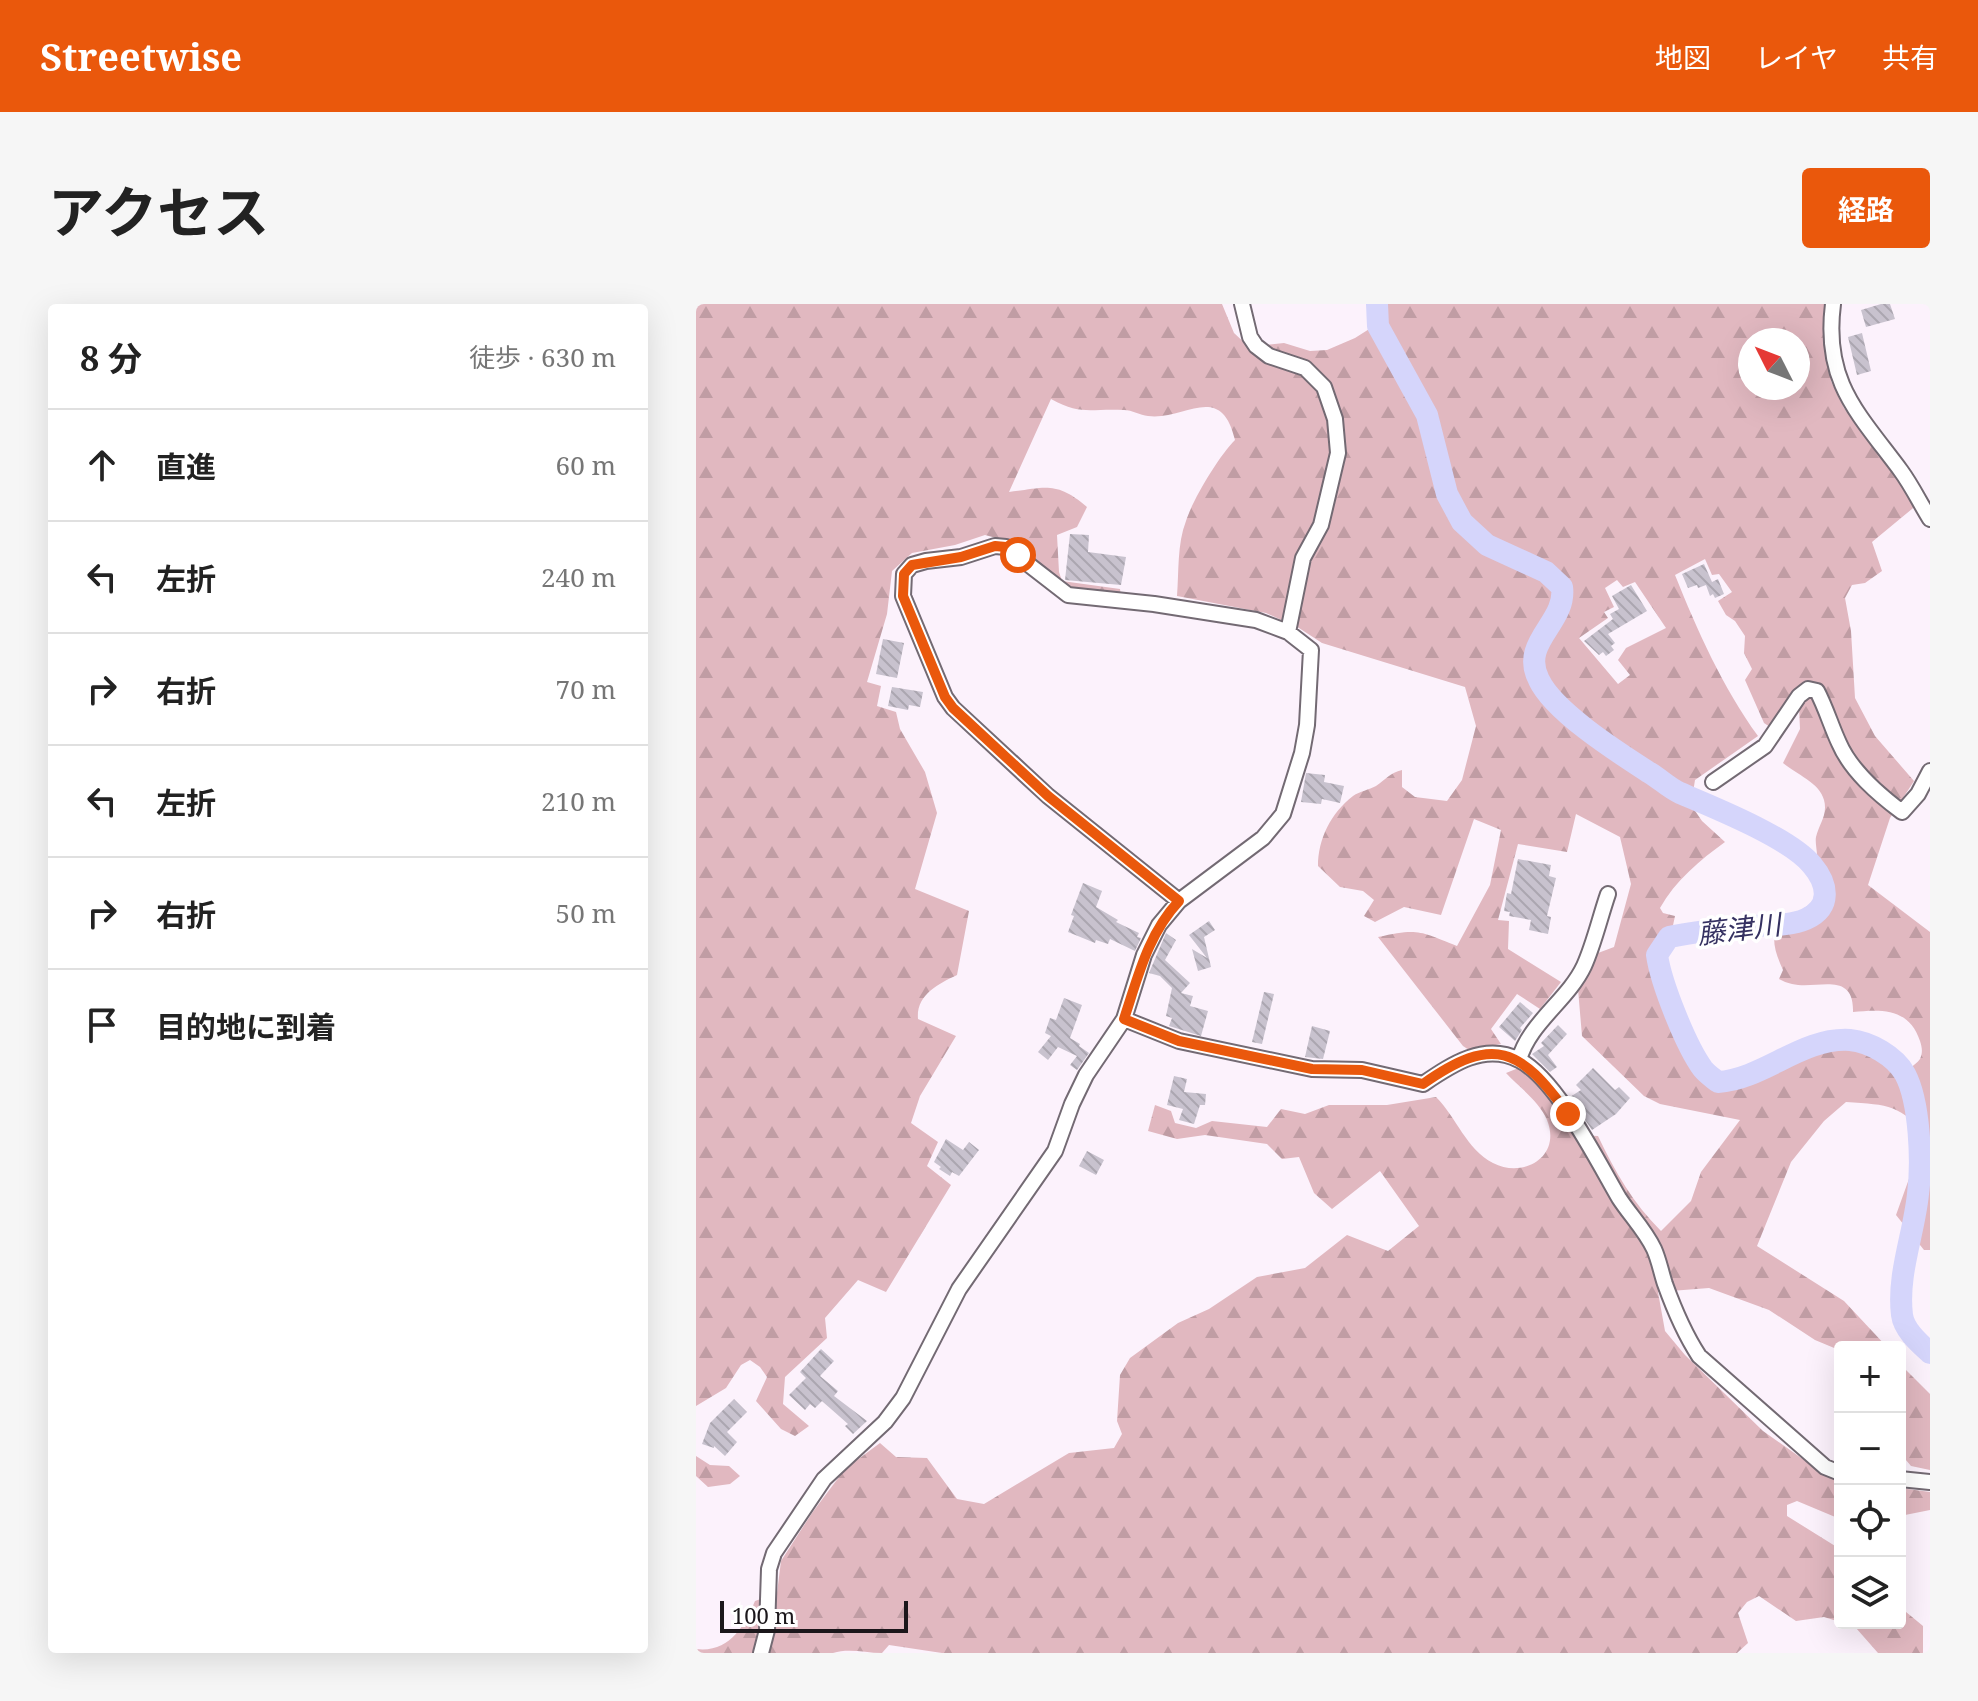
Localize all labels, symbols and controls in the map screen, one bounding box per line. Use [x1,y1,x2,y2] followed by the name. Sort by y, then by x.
[40,30,242,82] text: Streetwise
[1655,38,1711,76] text: 地図
[1755,38,1838,76] text: レイヤ
[1882,38,1938,76] text: 共有
[1802,168,1930,248] button: 経路
[48,173,269,249] text: アクセス
[1738,328,1810,400] north arrow
[80,335,142,381] text: 8 分
[469,339,616,375] text: 徒歩 · 630 m
[80,443,124,487] icon: ahead
[156,446,216,487] text: 直進
[556,447,616,483] text: 60 m
[1000,537,1036,573] route start
[80,555,124,599] icon: left
[156,558,216,599] text: 左折
[541,559,616,595] text: 240 m
[80,667,124,711] icon: right
[156,670,216,711] text: 右折
[556,671,616,707] text: 70 m
[80,779,124,823] icon: left
[156,782,216,823] text: 左折
[541,783,616,819] text: 210 m
[80,891,124,935] icon: right
[156,894,216,935] text: 右折
[556,895,616,931] text: 50 m
[1695,904,1786,952] water label: 藤津川
[80,1003,124,1047] icon: arrive
[156,1006,336,1047] text: 目的地に到着
[1550,1096,1586,1132] route end
[1834,1341,1906,1629] map controls
[1834,1341,1906,1413] button: +
[1834,1413,1906,1485] button: −
[1834,1485,1906,1557] button: locate
[1834,1557,1906,1629] button: layers
[720,1597,908,1633] scale bar
[732,1600,795,1630] text: 100 m

